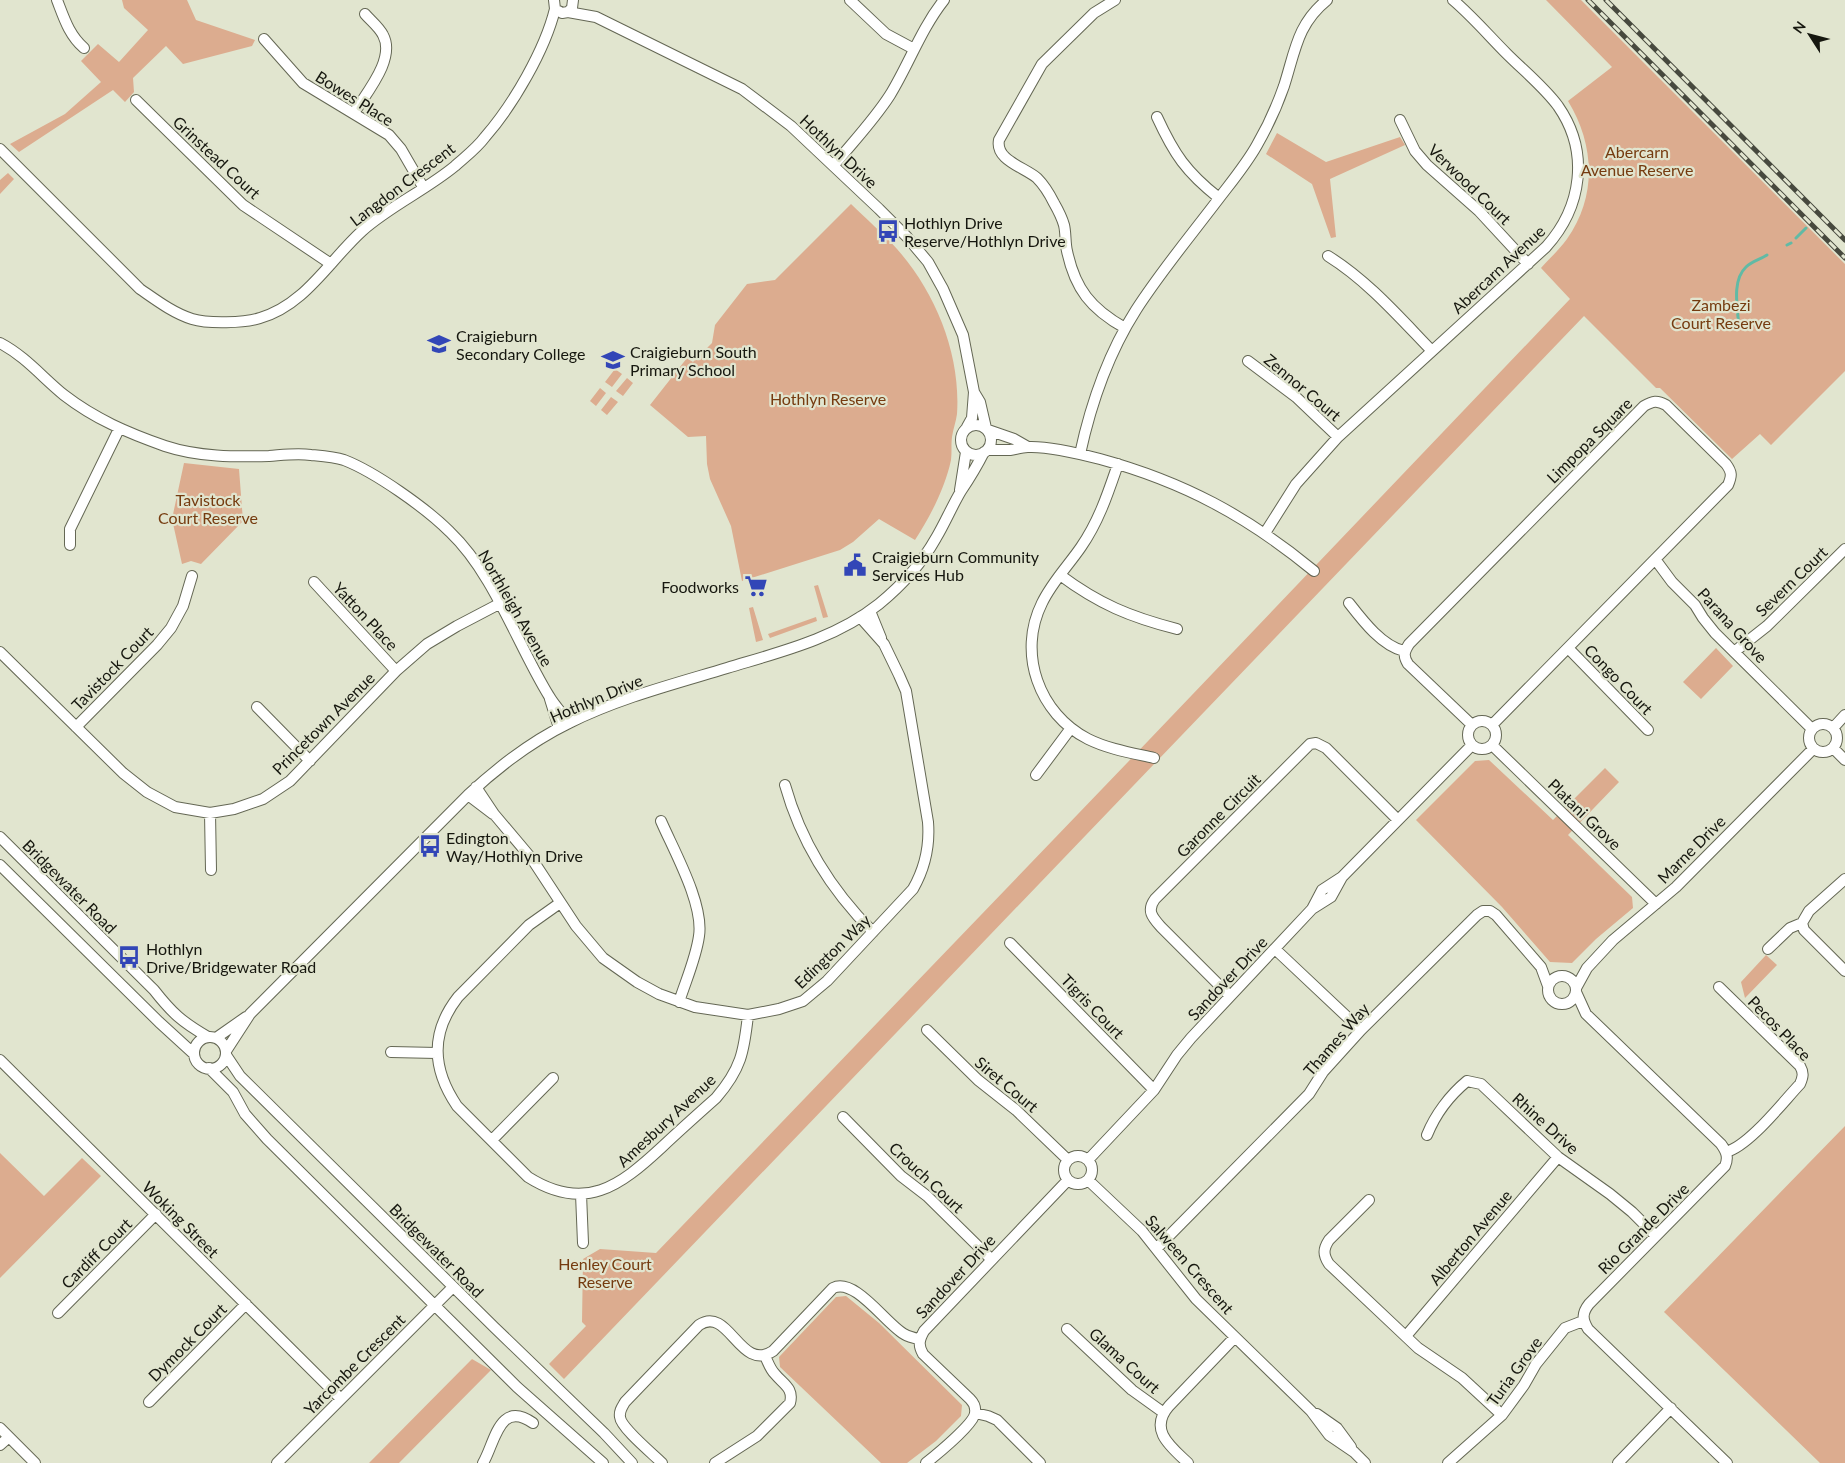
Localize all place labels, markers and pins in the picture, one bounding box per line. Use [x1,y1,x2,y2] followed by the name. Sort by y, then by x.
[904,213,1066,250] place label: Hothlyn Drive Reserve/Hothlyn Drive
[875,218,901,244] bus stop icon: Hothlyn Drive Reserve/Hothlyn Drive
[456,326,586,363] place label: Craigieburn Secondary College
[426,331,452,357] school or university icon: Craigieburn Secondary College
[630,342,757,379] place label: Craigieburn South Primary School
[600,347,626,373] school or university icon: Craigieburn South Primary School
[872,547,1040,584] place label: Craigieburn Community Services Hub
[842,552,868,578] public building icon: Craigieburn Community Services Hub
[743,573,769,599] supermarket icon: Foodworks
[661,577,739,596] place label: Foodworks
[446,828,583,865] place label: Edington Way/Hothlyn Drive
[417,833,443,859] bus stop icon: Edington Way/Hothlyn Drive
[146,939,316,976] place label: Hothlyn Drive/Bridgewater Road
[116,944,142,970] bus stop icon: Hothlyn Drive/Bridgewater Road

